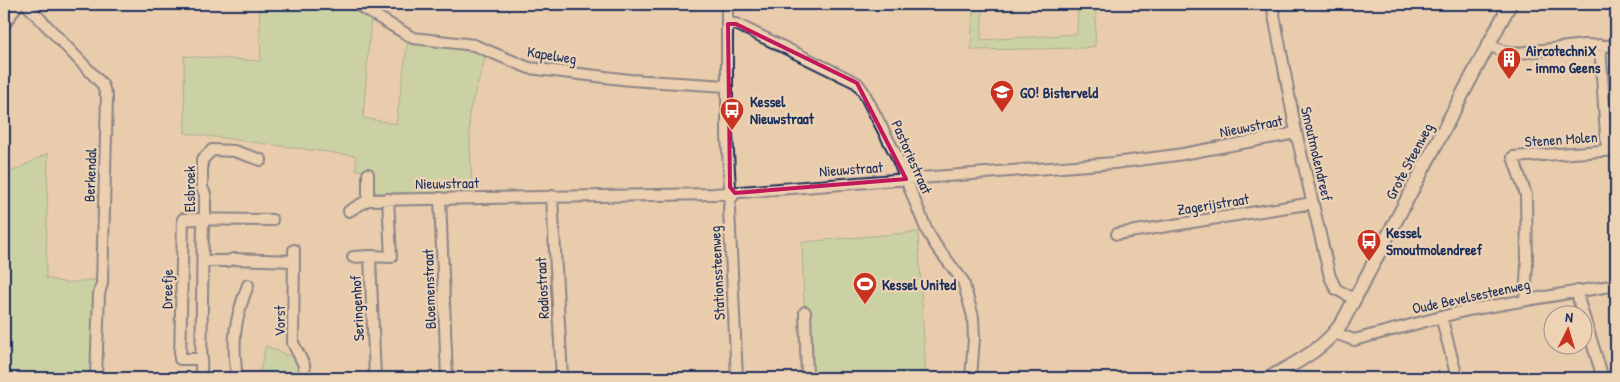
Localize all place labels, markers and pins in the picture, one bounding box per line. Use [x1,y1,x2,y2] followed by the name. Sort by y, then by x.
[1526,40,1601,78] place label: AircotechniX - immo Geens
[1496,46,1522,80] building icon: AircotechniX - immo Geens
[989,79,1015,113] school or university icon: GO! Bisterveld
[1020,82,1098,103] place label: GO! Bisterveld
[750,91,815,129] place label: Kessel Nieuwstraat
[719,97,745,131] bus stop icon: Kessel Nieuwstraat
[1386,222,1483,260] place label: Kessel Smoutmolendreef
[1356,228,1382,262] bus stop icon: Kessel Smoutmolendreef
[852,271,878,305] sports icon: Kessel United
[882,274,956,295] place label: Kessel United

